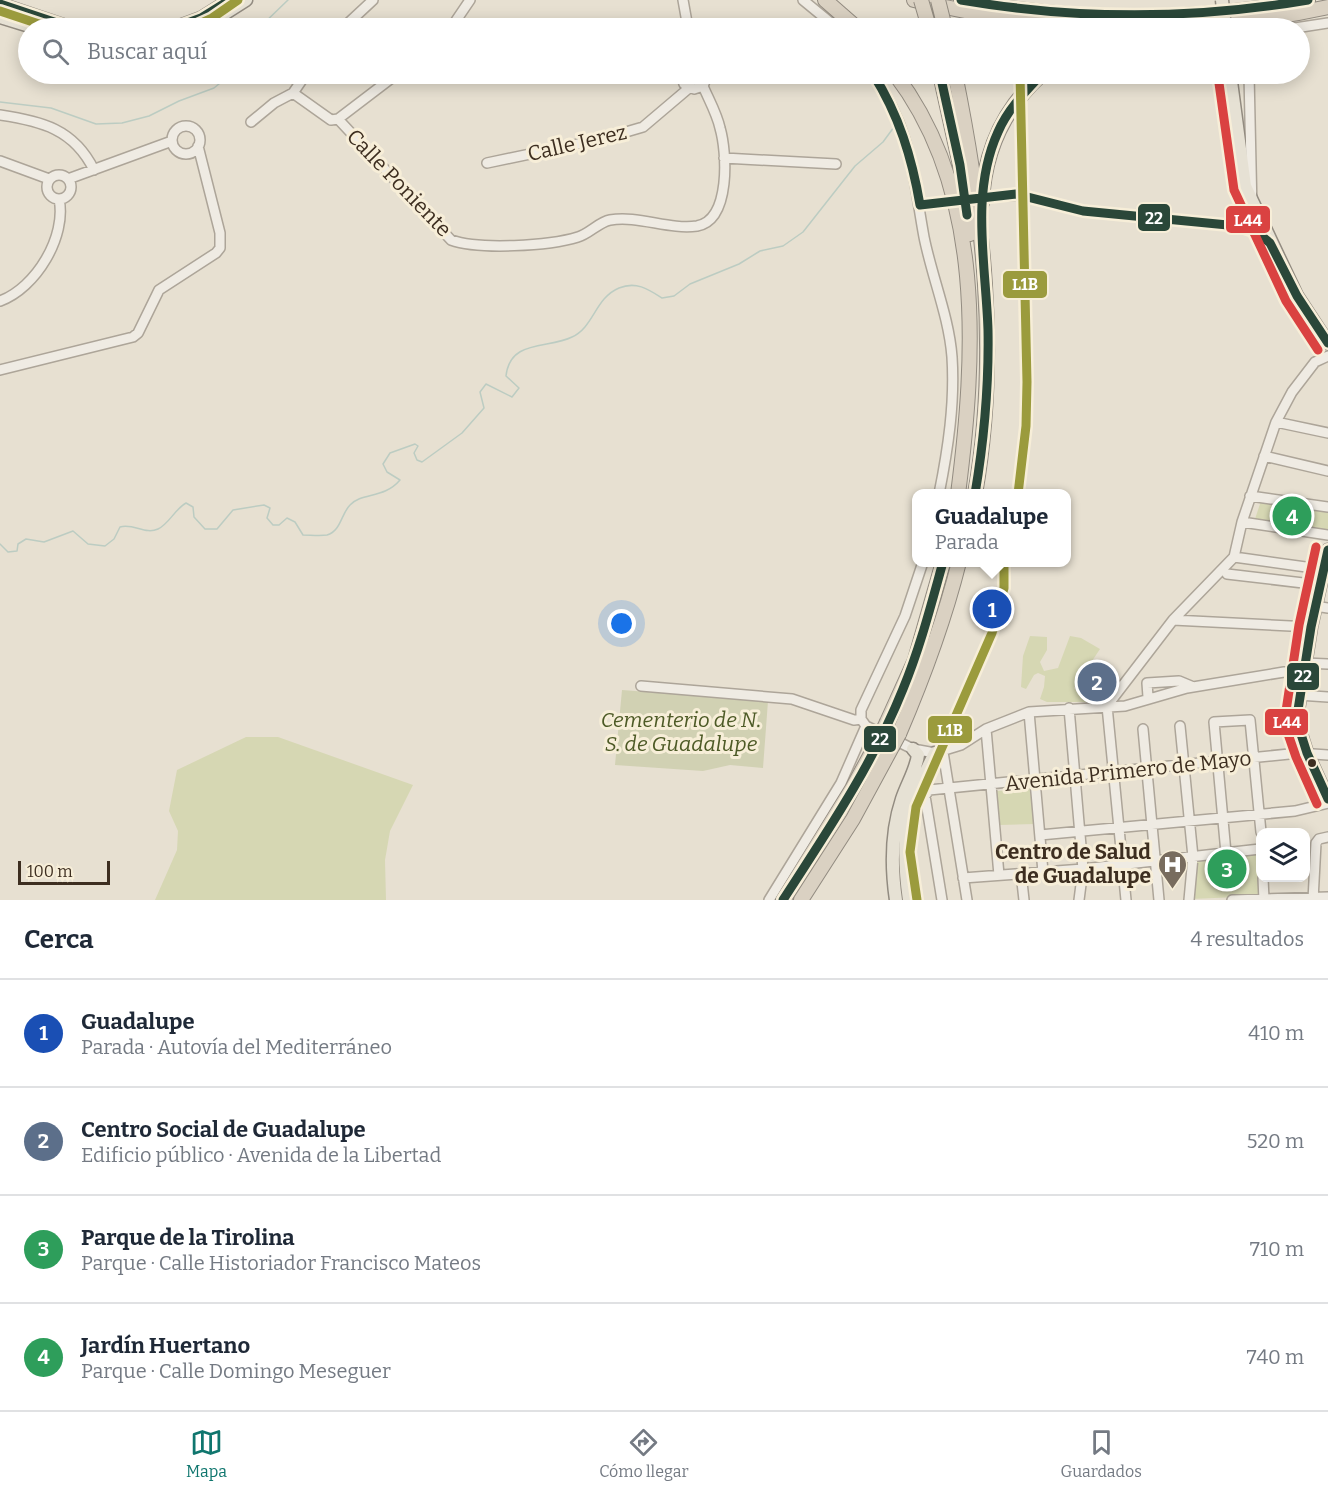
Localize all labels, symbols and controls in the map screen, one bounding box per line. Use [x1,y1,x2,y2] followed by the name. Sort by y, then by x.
[18,18,1310,84] search box
[39,35,72,68] icon: search
[87,38,207,65] text: Buscar aquí
[525,119,629,167] street label: Calle Jerez
[341,124,457,242] street label: Calle Poniente
[1137,203,1171,232] line badge: 22
[1225,205,1271,234] line badge: L44
[1145,209,1163,228] text: 22
[1234,211,1263,230] text: L44
[1002,270,1048,299] line badge: L1B
[1012,275,1038,294] text: L1B
[912,489,1071,567] popup
[1272,494,1312,538] pin: 4
[935,503,1048,530] text: Guadalupe
[935,530,999,554] text: Parada
[972,586,1012,632] pin: 1
[607,609,636,638] your location
[1078,660,1116,704] pin: 2
[1286,662,1320,691] line badge: 22
[1294,667,1312,686] text: 22
[601,707,761,757] park label: Cementerio de N. S. de Guadalupe
[1264,708,1309,736] line badge: L44
[1273,713,1302,732] text: L44
[927,715,973,744] line badge: L1B
[937,721,963,740] text: L1B
[863,725,897,753] line badge: 22
[871,730,889,749] text: 22
[1003,745,1253,797] street label: Avenida Primero de Mayo
[1306,757,1318,769] unlabelled marker
[1256,828,1310,882] map controls
[1256,828,1310,882] button: layers
[995,839,1151,889] place label: Centro de Salud de Guadalupe
[1208,846,1246,892] pin: 3
[1156,848,1188,890] hospital icon: Centro de Salud de Guadalupe
[18,858,110,886] scale bar
[27,862,72,881] text: 100 m
[24,924,94,955] text: Cerca
[1190,927,1304,951] text: 4 resultados
[81,1008,195,1035] text: Guadalupe
[39,1021,48,1045] text: 1
[1248,1021,1304,1045] text: 410 m
[81,1035,392,1059] text: Parada · Autovía del Mediterráneo
[81,1116,366,1143] text: Centro Social de Guadalupe
[38,1129,49,1153] text: 2
[1247,1129,1304,1153] text: 520 m
[81,1143,441,1167] text: Edificio público · Avenida de la Libertad
[81,1224,295,1251] text: Parque de la Tirolina
[38,1237,49,1261] text: 3
[1250,1237,1304,1261] text: 710 m
[81,1251,481,1275] text: Parque · Calle Historiador Francisco Mateos
[81,1332,250,1359] text: Jardín Huertano
[37,1345,50,1369] text: 4
[1247,1345,1304,1369] text: 740 m
[81,1359,391,1383] text: Parque · Calle Domingo Meseguer
[186,1426,227,1481] tab: Mapa
[599,1426,688,1481] tab: Cómo llegar
[1061,1426,1142,1481] tab: Guardados

